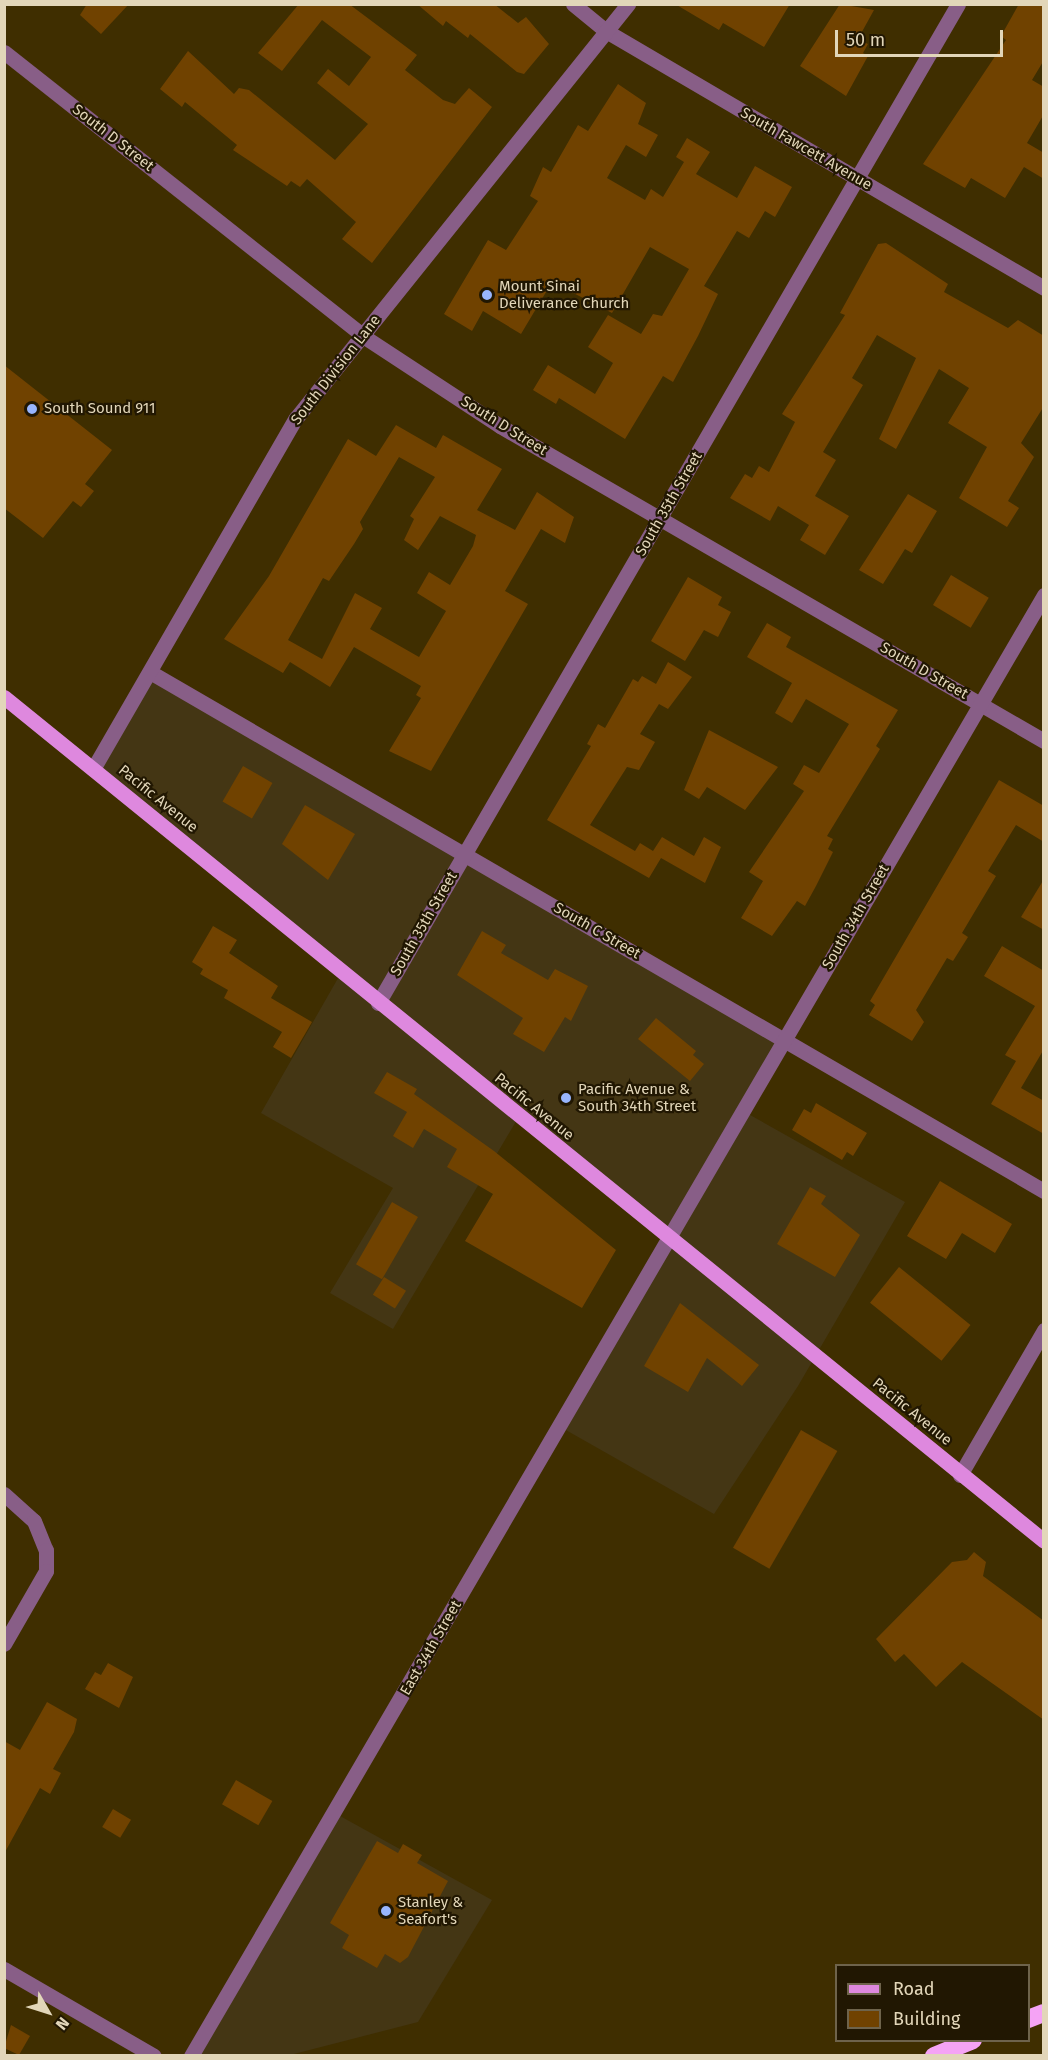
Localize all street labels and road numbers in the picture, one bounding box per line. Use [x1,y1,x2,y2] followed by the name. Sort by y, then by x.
[69,101,157,175] street label: South D Street
[737,104,875,194] street label: South Fawcett Avenue
[287,311,385,429] street label: South Division Lane
[458,392,550,460] street label: South D Street
[632,449,706,559] street label: South 35th Street
[877,639,971,703] street label: South D Street
[115,761,201,837] street label: Pacific Avenue
[819,861,893,973] street label: South 34th Street
[387,869,461,979] street label: South 35th Street
[551,899,643,963] street label: South C Street
[491,1069,577,1145] street label: Pacific Avenue
[869,1374,955,1450] street label: Pacific Avenue
[397,1597,465,1699] street label: East 34th Street

